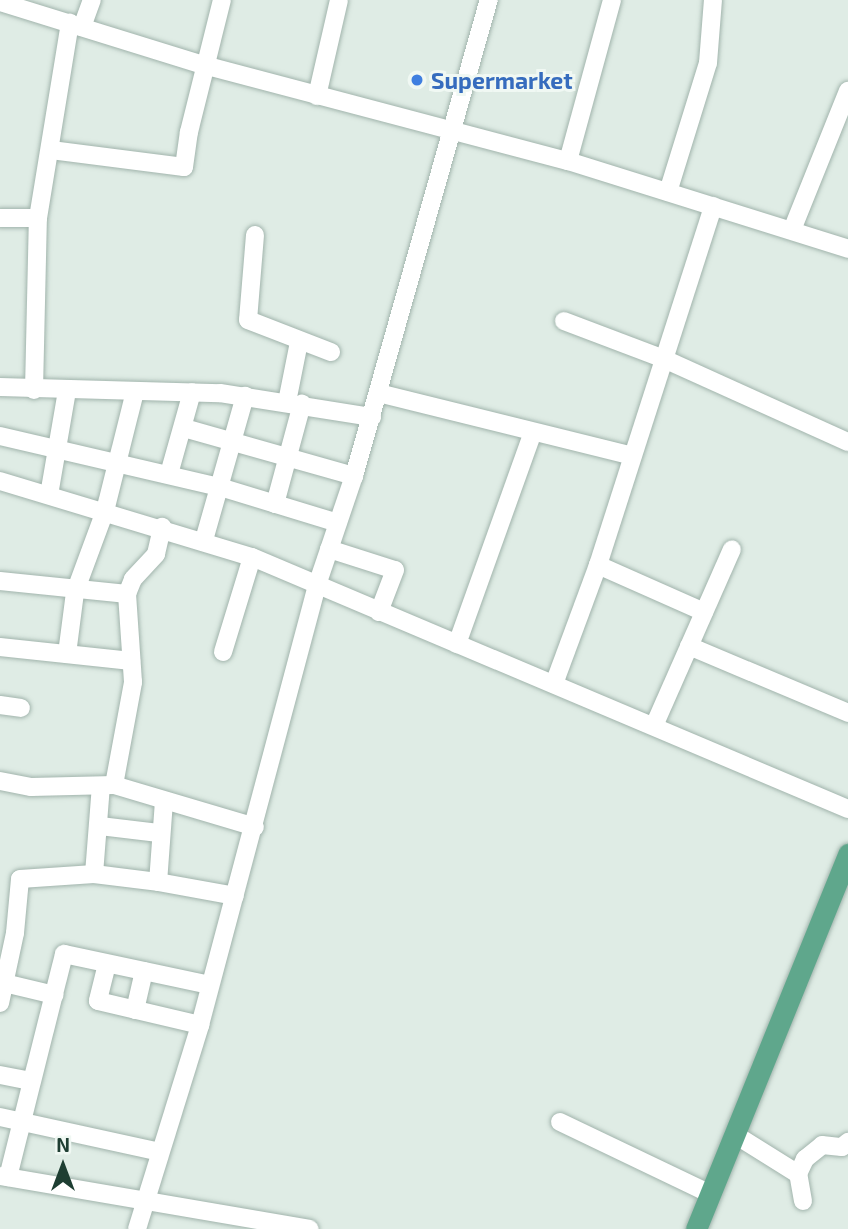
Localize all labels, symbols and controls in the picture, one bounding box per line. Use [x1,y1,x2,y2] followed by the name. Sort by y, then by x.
[431,66,573,94] place label: Supermarket
[409,72,425,88] marker: Supermarket
[28,1131,98,1201] north arrow
[56,1133,70,1156] text: N

